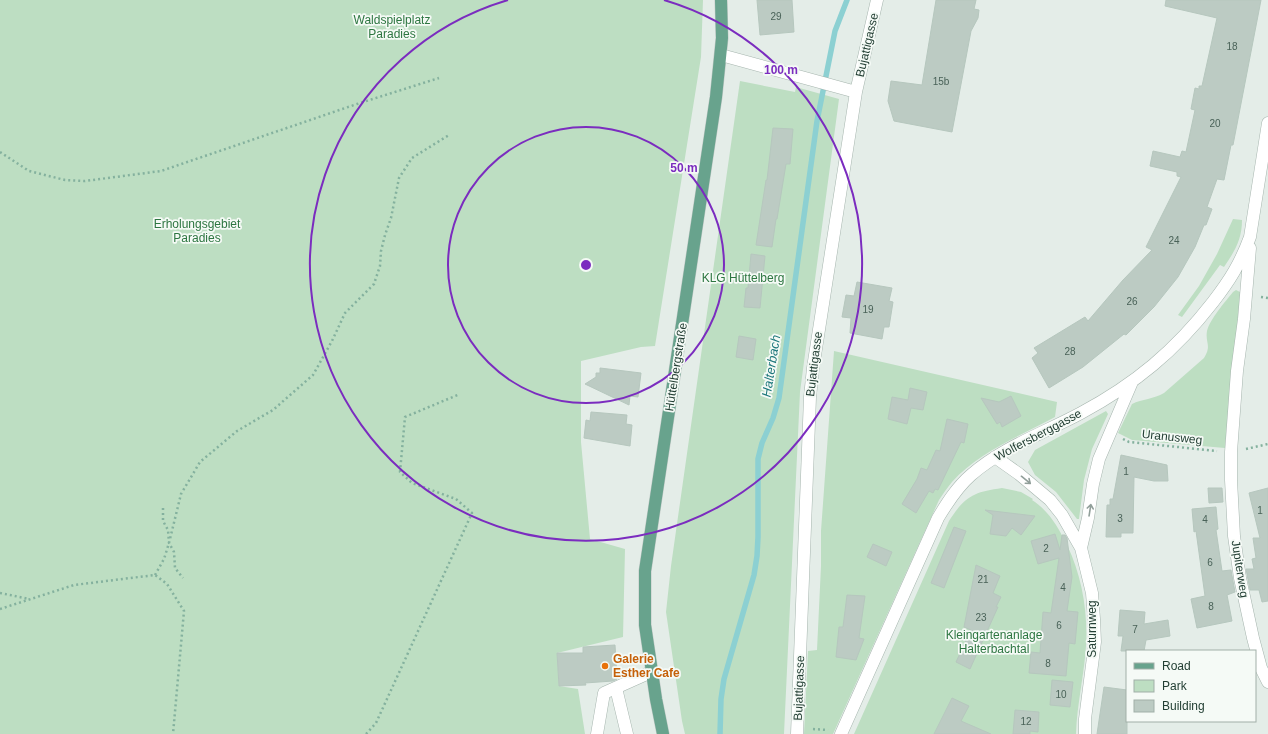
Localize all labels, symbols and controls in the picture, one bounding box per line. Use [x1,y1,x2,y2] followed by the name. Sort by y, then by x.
[770,11,782,22] house number: 29
[853,11,881,78] street label: Bujattigasse
[354,13,430,41] park label: Waldspielplatz Paradies
[1226,41,1238,52] house number: 18
[764,63,798,77] text: 100 m
[933,76,950,87] house number: 15b
[1209,118,1221,129] house number: 20
[670,161,698,175] text: 50 m
[154,217,241,245] park label: Erholungsgebiet Paradies
[1168,235,1180,246] house number: 24
[579,258,593,272] centre of rings
[702,271,784,285] park label: KLG Hüttelberg
[1126,296,1138,307] house number: 26
[862,304,874,315] house number: 19
[662,321,690,412] street label: Hüttelbergstraße
[803,330,825,397] street label: Bujattigasse
[759,334,783,398] water label: Halterbach
[1064,346,1076,357] house number: 28
[992,406,1084,464] street label: Wolfersberggasse
[1141,427,1203,447] street label: Uranusweg
[1123,466,1129,477] house number: 1
[1021,476,1032,484] one-way arrow
[1086,504,1094,517] one-way arrow
[1257,505,1263,516] house number: 1
[1117,513,1123,524] house number: 3
[1202,514,1208,525] house number: 4
[1229,539,1251,599] street label: Jupiterweg
[1043,543,1049,554] house number: 2
[1207,557,1213,568] house number: 6
[977,574,989,585] house number: 21
[1060,582,1066,593] house number: 4
[1085,600,1099,658] street label: Saturnweg
[1208,601,1214,612] house number: 8
[975,612,987,623] house number: 23
[1056,620,1062,631] house number: 6
[1132,624,1138,635] house number: 7
[946,628,1043,656] park label: Kleingartenanlage Halterbachtal
[1126,650,1256,722] legend
[613,652,680,680] place label: Galerie Esther Cafe
[791,655,807,721] street label: Bujattigasse
[1045,658,1051,669] house number: 8
[1162,659,1191,673] text: Road
[600,661,610,671] marker: Galerie Esther Cafe
[1162,679,1188,693] text: Park
[1055,689,1067,700] house number: 10
[1162,699,1205,713] text: Building
[1020,716,1032,727] house number: 12

